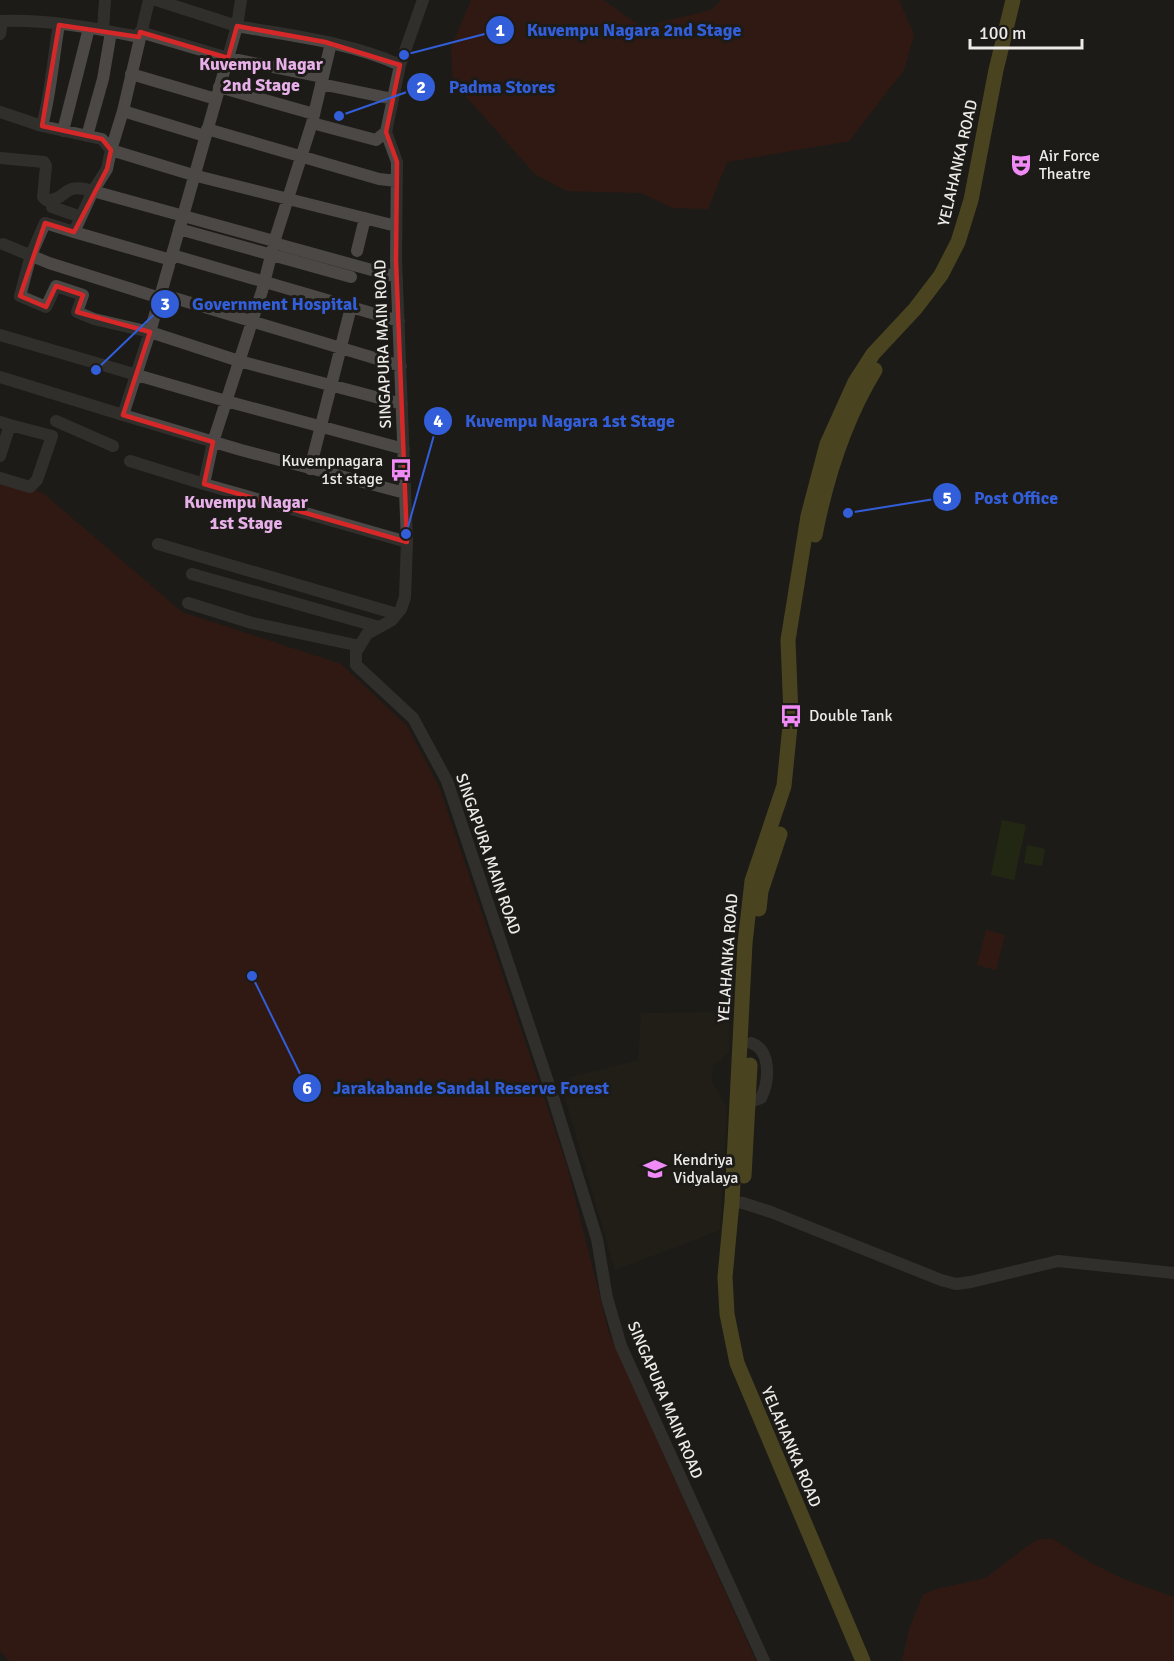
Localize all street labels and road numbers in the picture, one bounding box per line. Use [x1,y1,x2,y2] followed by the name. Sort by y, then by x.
[934,98,982,228] street label: YELAHANKA ROAD
[370,259,396,429] street label: SINGAPURA MAIN ROAD
[451,771,525,937] street label: SINGAPURA MAIN ROAD
[714,893,742,1023] street label: YELAHANKA ROAD
[623,1318,707,1482] street label: SINGAPURA MAIN ROAD
[757,1384,825,1510] street label: YELAHANKA ROAD

